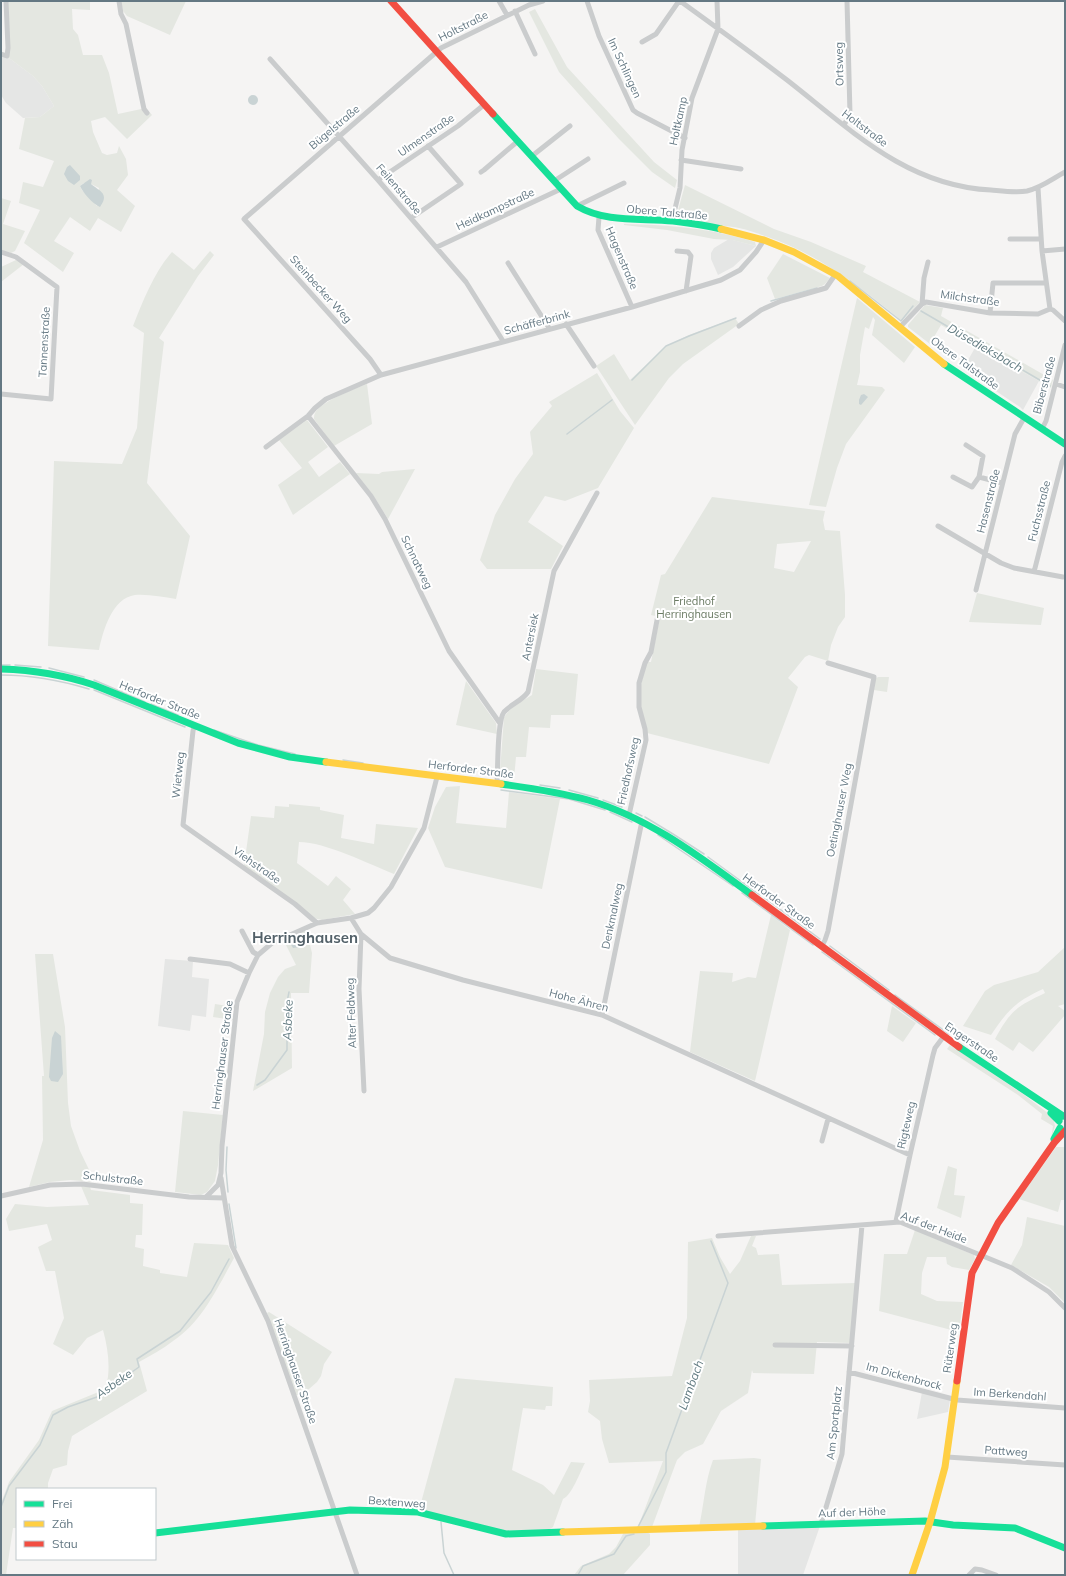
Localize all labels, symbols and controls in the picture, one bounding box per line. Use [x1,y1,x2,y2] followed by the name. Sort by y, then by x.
[436,8,490,44] street label: Holtstraße
[605,36,645,100] street label: Im Schlingen
[832,42,846,86] street label: Ortsweg
[666,95,690,147] street label: Holtkamp
[306,102,362,152] street label: Bügelstraße
[839,106,891,150] street label: Holtstraße
[395,110,457,160] street label: Ulmenstraße
[373,161,425,217] street label: Feilenstraße
[454,185,536,233] street label: Heidkampstraße
[626,201,708,223] street label: Obere Talstraße
[602,224,642,292] street label: Hagenstraße
[287,252,355,326] street label: Steinbecker Weg
[940,287,1000,309] street label: Milchstraße
[35,306,53,378] street label: Tannenstraße
[502,306,572,338] street label: Schäfferbrink
[945,320,1026,375] water label: Düsedieksbach
[928,333,1002,393] street label: Obere Talstraße
[1030,355,1058,415] street label: Biberstraße
[973,467,1003,535] street label: Hasenstraße
[1025,479,1053,543] street label: Fuchsstraße
[398,533,436,591] street label: Schnatweg
[656,594,732,621] park label: Friedhof Herringhausen
[519,612,542,662] street label: Antersiek
[117,677,203,723] street label: Herforder Straße
[614,736,642,806] street label: Friedhofsweg
[169,751,187,799] street label: Wietweg
[427,757,515,781] street label: Herforder Straße
[823,762,855,858] street label: Oetinghauser Weg
[230,843,284,887] street label: Viehstraße
[740,870,818,932] street label: Herforder Straße
[598,882,626,950] street label: Denkmalweg
[252,928,358,947] district label: Herringhausen
[343,977,359,1049] street label: Alter Feldweg
[548,985,610,1015] street label: Hohe Ähren
[279,999,296,1042] water label: Asbeke
[208,1000,236,1110] street label: Herringhauser Straße
[942,1019,1002,1065] street label: Engerstraße
[894,1100,918,1150] street label: Rigteweg
[82,1168,144,1188] street label: Schulstraße
[899,1208,969,1246] street label: Auf der Heide
[271,1317,321,1425] street label: Herringhauser Straße
[940,1322,960,1374] street label: Rüterweg
[675,1358,706,1412] water label: Lambach
[865,1359,944,1393] street label: Im Dickenbrock
[92,1365,135,1402] water label: Asbeke
[973,1384,1047,1404] street label: Im Berkendahl
[823,1385,845,1460] street label: Am Sportplatz
[984,1443,1028,1459] street label: Pattweg
[16,1488,156,1560] legend
[368,1493,426,1511] street label: Bextenweg
[52,1496,72,1511] text: Frei
[818,1504,886,1520] street label: Auf der Höhe
[52,1516,73,1531] text: Zäh
[52,1536,78,1551] text: Stau

